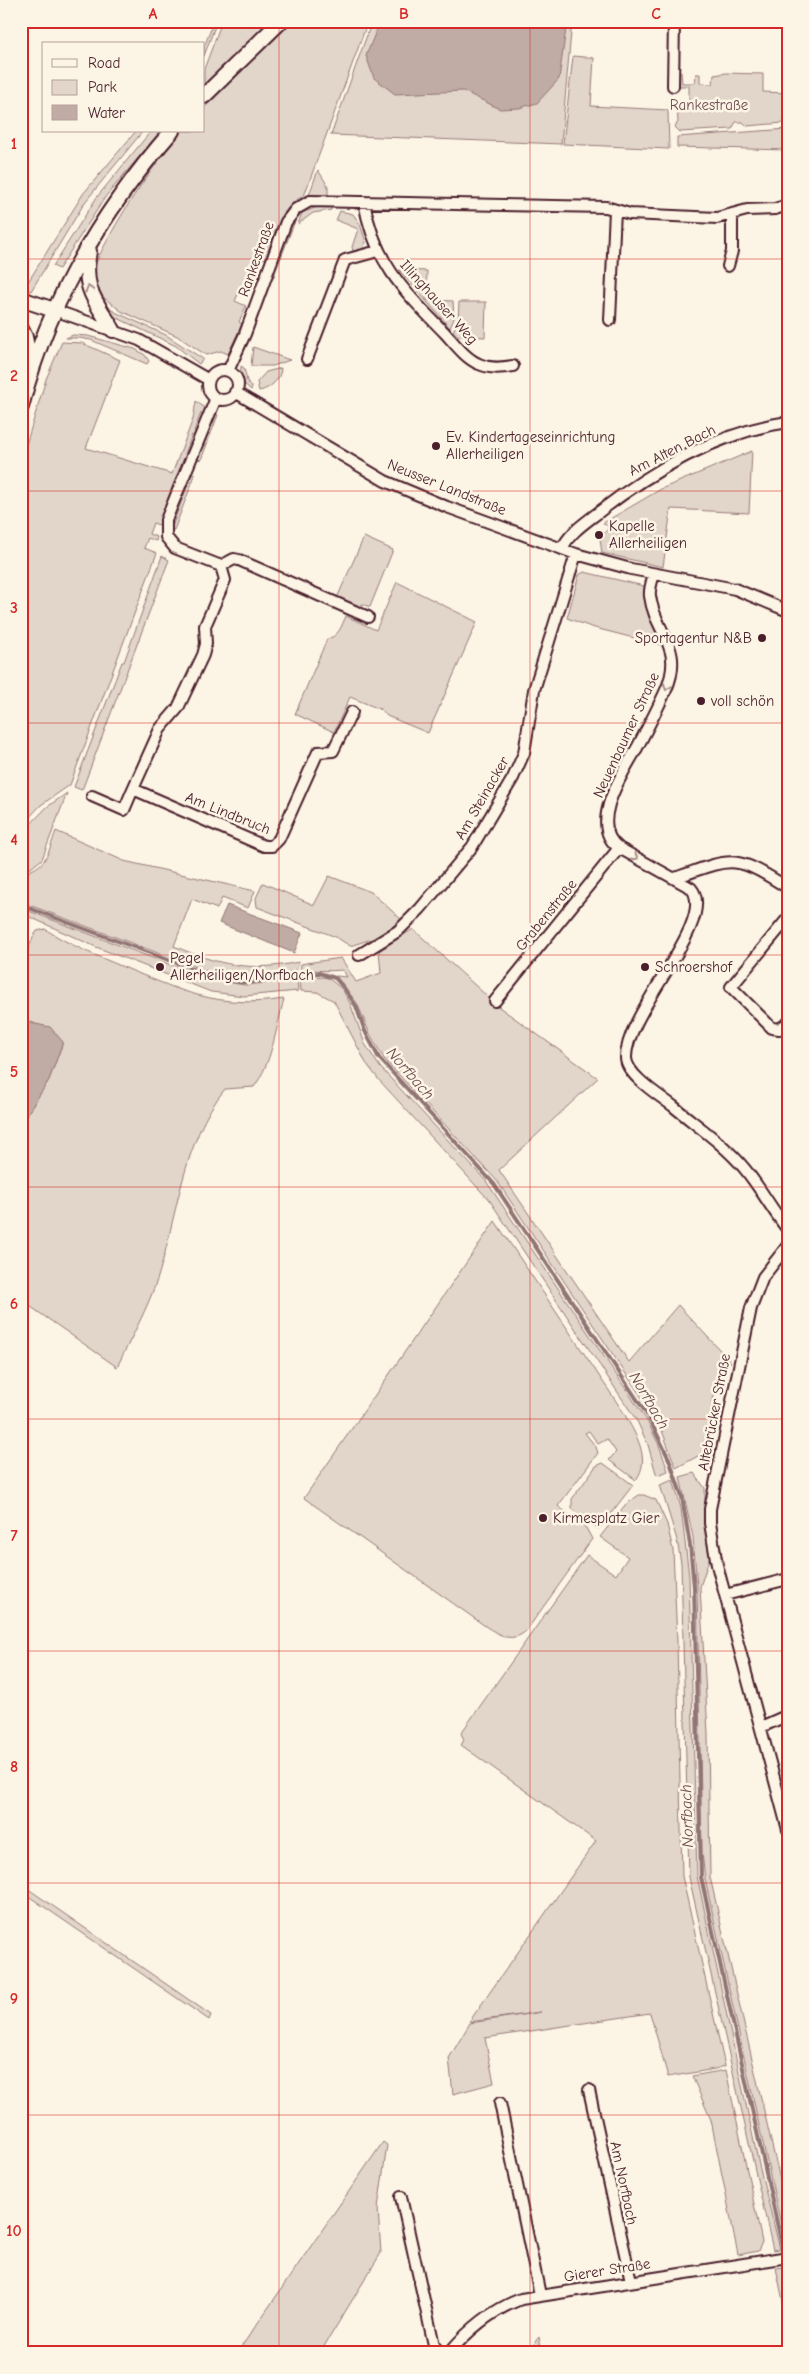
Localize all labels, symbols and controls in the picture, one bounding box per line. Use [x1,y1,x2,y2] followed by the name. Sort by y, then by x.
[149,5,158,23] text: A
[399,5,409,23] text: B
[651,5,661,23] text: C
[42,42,205,132] legend
[88,54,120,72] text: Road
[88,78,117,96] text: Park
[670,96,749,114] park label: Rankestraße
[88,104,125,122] text: Water
[11,135,17,153] text: 1
[234,219,278,299] street label: Rankestraße
[396,256,482,348] street label: Illinghauser Weg
[84,284,95,293] one-way arrow
[10,367,18,385] text: 2
[626,420,718,480] street label: Am Alten Bach
[446,428,615,463] place label: Ev. Kindertageseinrichtung Allerheiligen
[430,440,442,452] marker: Ev. Kindertageseinrichtung Allerheiligen
[385,455,509,519] street label: Neusser Landstraße
[609,517,687,552] place label: Kapelle Allerheiligen
[593,529,605,541] marker: Kapelle Allerheiligen
[10,599,18,617] text: 3
[635,629,752,647] place label: Sportagentur N&B
[756,632,768,644] marker: Sportagentur N&B
[589,669,663,801] street label: Neuenbaumer Straße
[663,682,673,691] one-way arrow
[710,692,774,710] place label: voll schön
[695,695,707,707] marker: voll schön
[451,753,513,843] street label: Am Steinacker
[183,788,273,838] street label: Am Lindbruch
[10,831,18,849] text: 4
[630,851,639,861] one-way arrow
[512,875,581,955] street label: Grabenstraße
[170,949,314,984] place label: Pegel Allerheiligen/Norfbach
[655,958,733,976] place label: Schroershof
[154,961,166,973] marker: Pegel Allerheiligen/Norfbach
[639,961,651,973] marker: Schroershof
[383,1044,438,1103] water label: Norfbach
[10,1063,18,1081] text: 5
[10,1295,18,1313] text: 6
[694,1351,734,1472] street label: Altebrücker Straße
[626,1369,673,1432] water label: Norfbach
[553,1509,659,1527] place label: Kirmesplatz Gier
[537,1512,549,1524] marker: Kirmesplatz Gier
[10,1527,18,1545] text: 7
[10,1758,18,1776] text: 8
[677,1784,697,1848] water label: Norfbach
[10,1990,18,2008] text: 9
[606,2139,642,2227] street label: Am Norfbach
[6,2222,22,2240] text: 10
[563,2254,652,2286] street label: Gierer Straße

